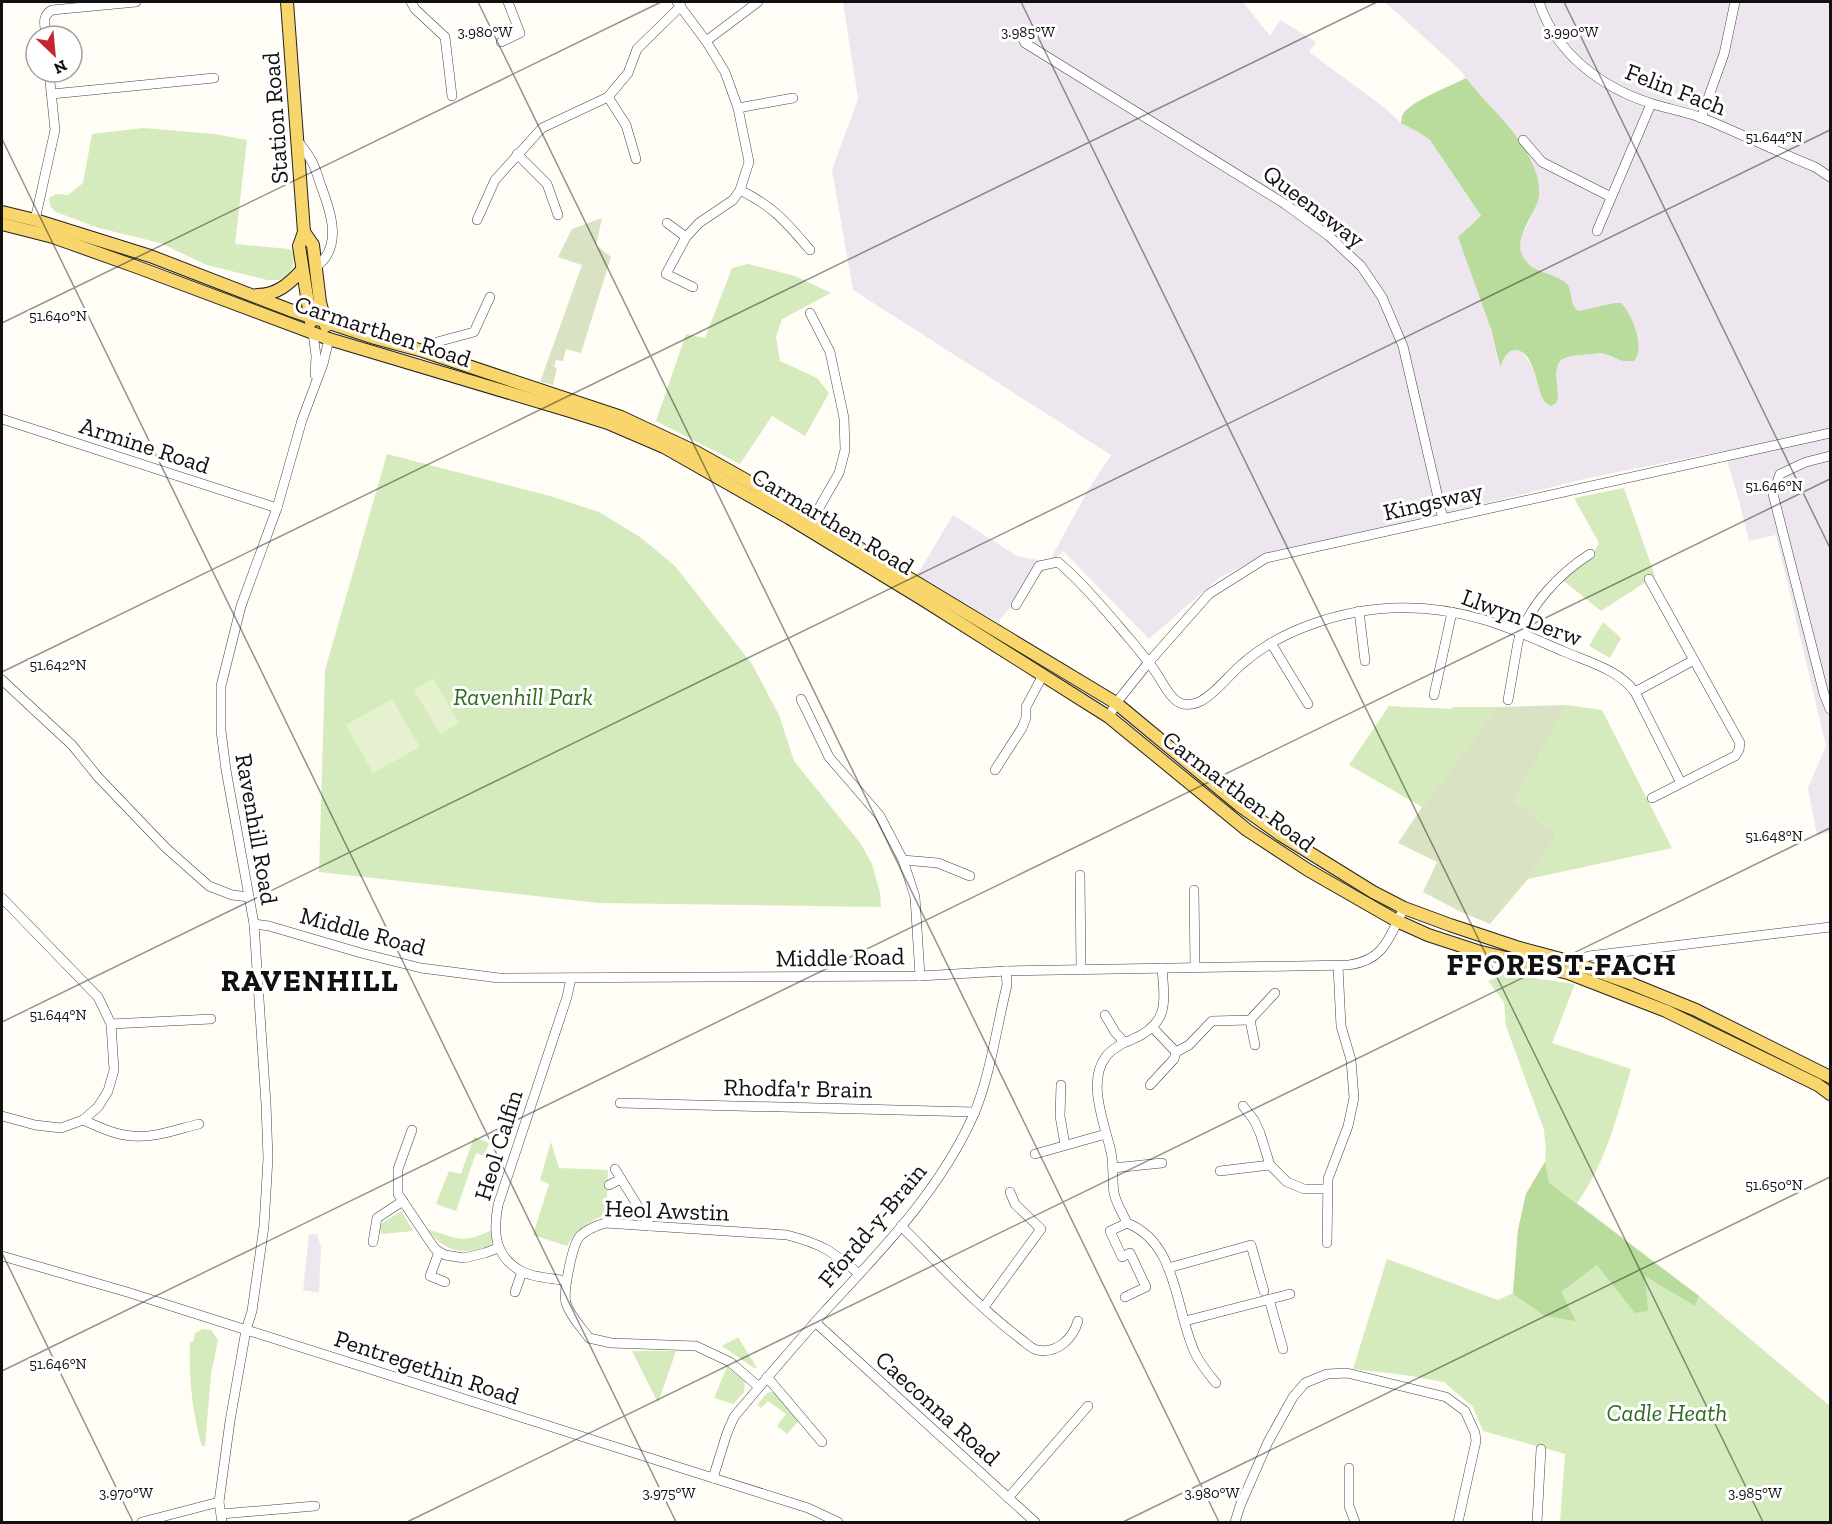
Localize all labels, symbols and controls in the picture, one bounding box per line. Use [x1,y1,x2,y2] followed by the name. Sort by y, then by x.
[457,23,513,41] text: 3.980°W
[1001,23,1055,41] text: 3.985°W
[1543,23,1599,41] text: 3.990°W
[24,24,84,84] north arrow
[256,51,294,185] street label: Station Road
[51,56,70,78] text: N
[1621,57,1731,122] street label: Felin Fach
[1745,128,1803,146] text: 51.644°N
[1257,158,1371,254] street label: Queensway
[291,289,475,373] street label: Carmarthen Road
[29,307,87,325] text: 51.640°N
[76,410,214,480] street label: Armine Road
[747,461,919,581] street label: Carmarthen Road
[1380,475,1486,527] street label: Kingsway
[1745,477,1803,495] text: 51.646°N
[1458,582,1587,652] street label: Llwyn Derw
[29,656,87,674] text: 51.642°N
[453,682,593,711] park label: Ravenhill Park
[1157,724,1321,858] street label: Carmarthen Road
[229,751,285,907] street label: Ravenhill Road
[1745,827,1803,845] text: 51.648°N
[297,900,429,962] street label: Middle Road
[775,941,905,973] street label: Middle Road
[1447,947,1677,983] district label: FFOREST-FACH
[221,963,399,999] district label: RAVENHILL
[29,1006,87,1024] text: 51.644°N
[723,1072,873,1104] street label: Rhodfa'r Brain
[467,1086,529,1204] street label: Heol Calfin
[812,1157,932,1293] street label: Ffordd-y-Brain
[1745,1176,1803,1194] text: 51.650°N
[604,1193,730,1227] street label: Heol Awstin
[331,1323,523,1411] street label: Pentregethin Road
[870,1344,1006,1472] street label: Caeconna Road
[29,1355,87,1373] text: 51.646°N
[1607,1398,1727,1427] park label: Cadle Heath
[99,1484,153,1502] text: 3.970°W
[642,1484,696,1502] text: 3.975°W
[1184,1484,1240,1502] text: 3.980°W
[1728,1484,1782,1502] text: 3.985°W

